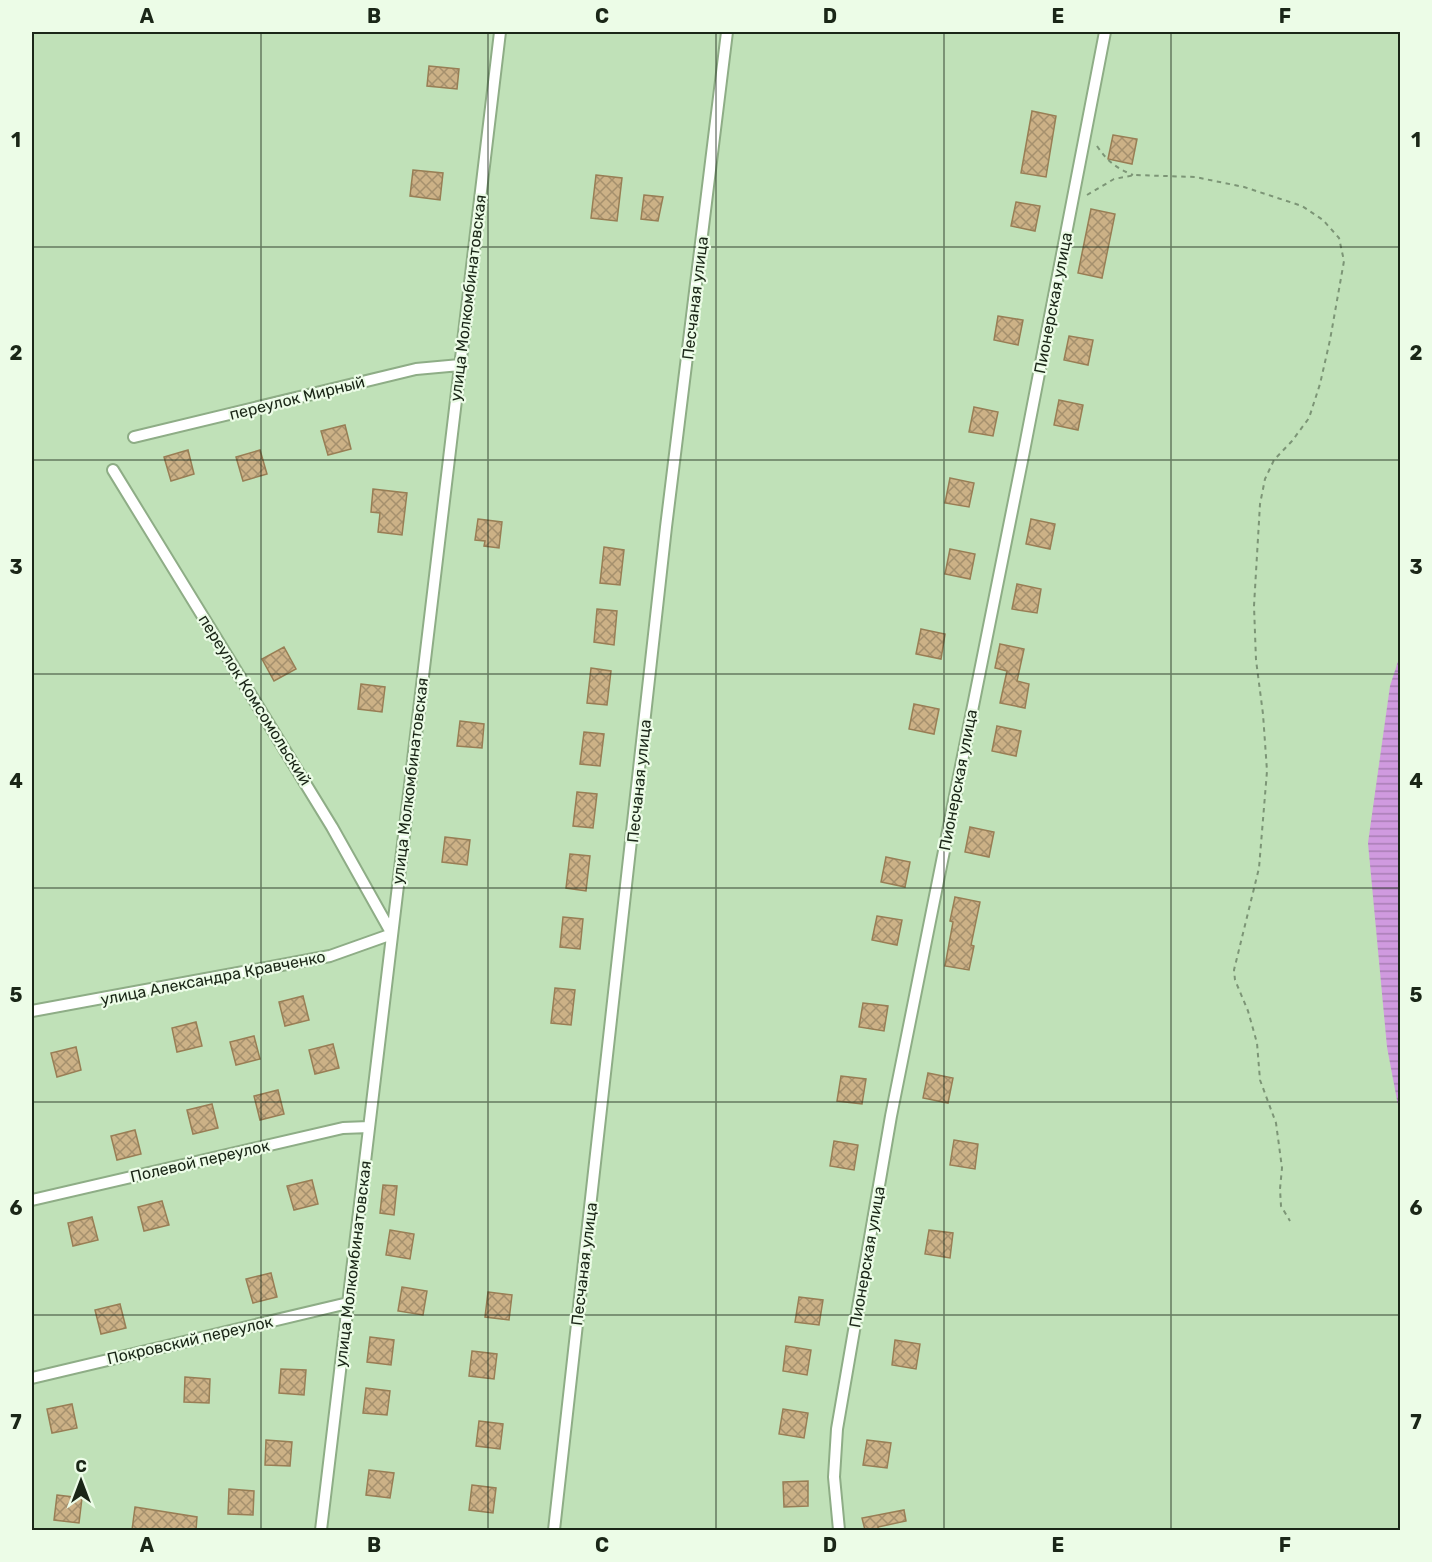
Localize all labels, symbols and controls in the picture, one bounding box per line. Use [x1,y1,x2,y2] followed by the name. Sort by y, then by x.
[140,4,155,28] text: A
[367,4,381,28] text: B
[595,4,609,28] text: C
[823,4,837,28] text: D
[1052,4,1064,28] text: E
[1279,4,1291,28] text: F
[11,128,21,152] text: 1
[1411,128,1421,152] text: 1
[446,194,490,402] street label: улица Молкомбинатовская
[1030,231,1076,375] street label: Пионерская улица
[678,235,712,361] street label: Песчаная улица
[10,341,23,365] text: 2
[1410,341,1423,365] text: 2
[227,372,367,424] street label: переулок Мирный
[9,555,23,579] text: 3
[1409,555,1423,579] text: 3
[195,611,315,789] street label: переулок Комсомольский
[388,677,432,885] street label: улица Молкомбинатовская
[935,708,981,852] street label: Пионерская улица
[623,718,655,844] street label: Песчаная улица
[9,769,23,793] text: 4
[1409,769,1423,793] text: 4
[99,947,327,1009] street label: улица Александра Кравченко
[10,983,23,1007] text: 5
[1410,983,1423,1007] text: 5
[128,1136,272,1186] street label: Полевой переулок
[331,1160,375,1368] street label: улица Молкомбинатовская
[845,1185,889,1329] street label: Пионерская улица
[9,1196,23,1220] text: 6
[1409,1196,1423,1220] text: 6
[567,1201,601,1327] street label: Песчаная улица
[105,1312,275,1368] street label: Покровский переулок
[10,1410,22,1434] text: 7
[1410,1410,1422,1434] text: 7
[51,1451,111,1511] north arrow
[75,1457,87,1476] text: С
[140,1533,155,1557] text: A
[367,1533,381,1557] text: B
[595,1533,609,1557] text: C
[823,1533,837,1557] text: D
[1052,1533,1064,1557] text: E
[1279,1533,1291,1557] text: F

